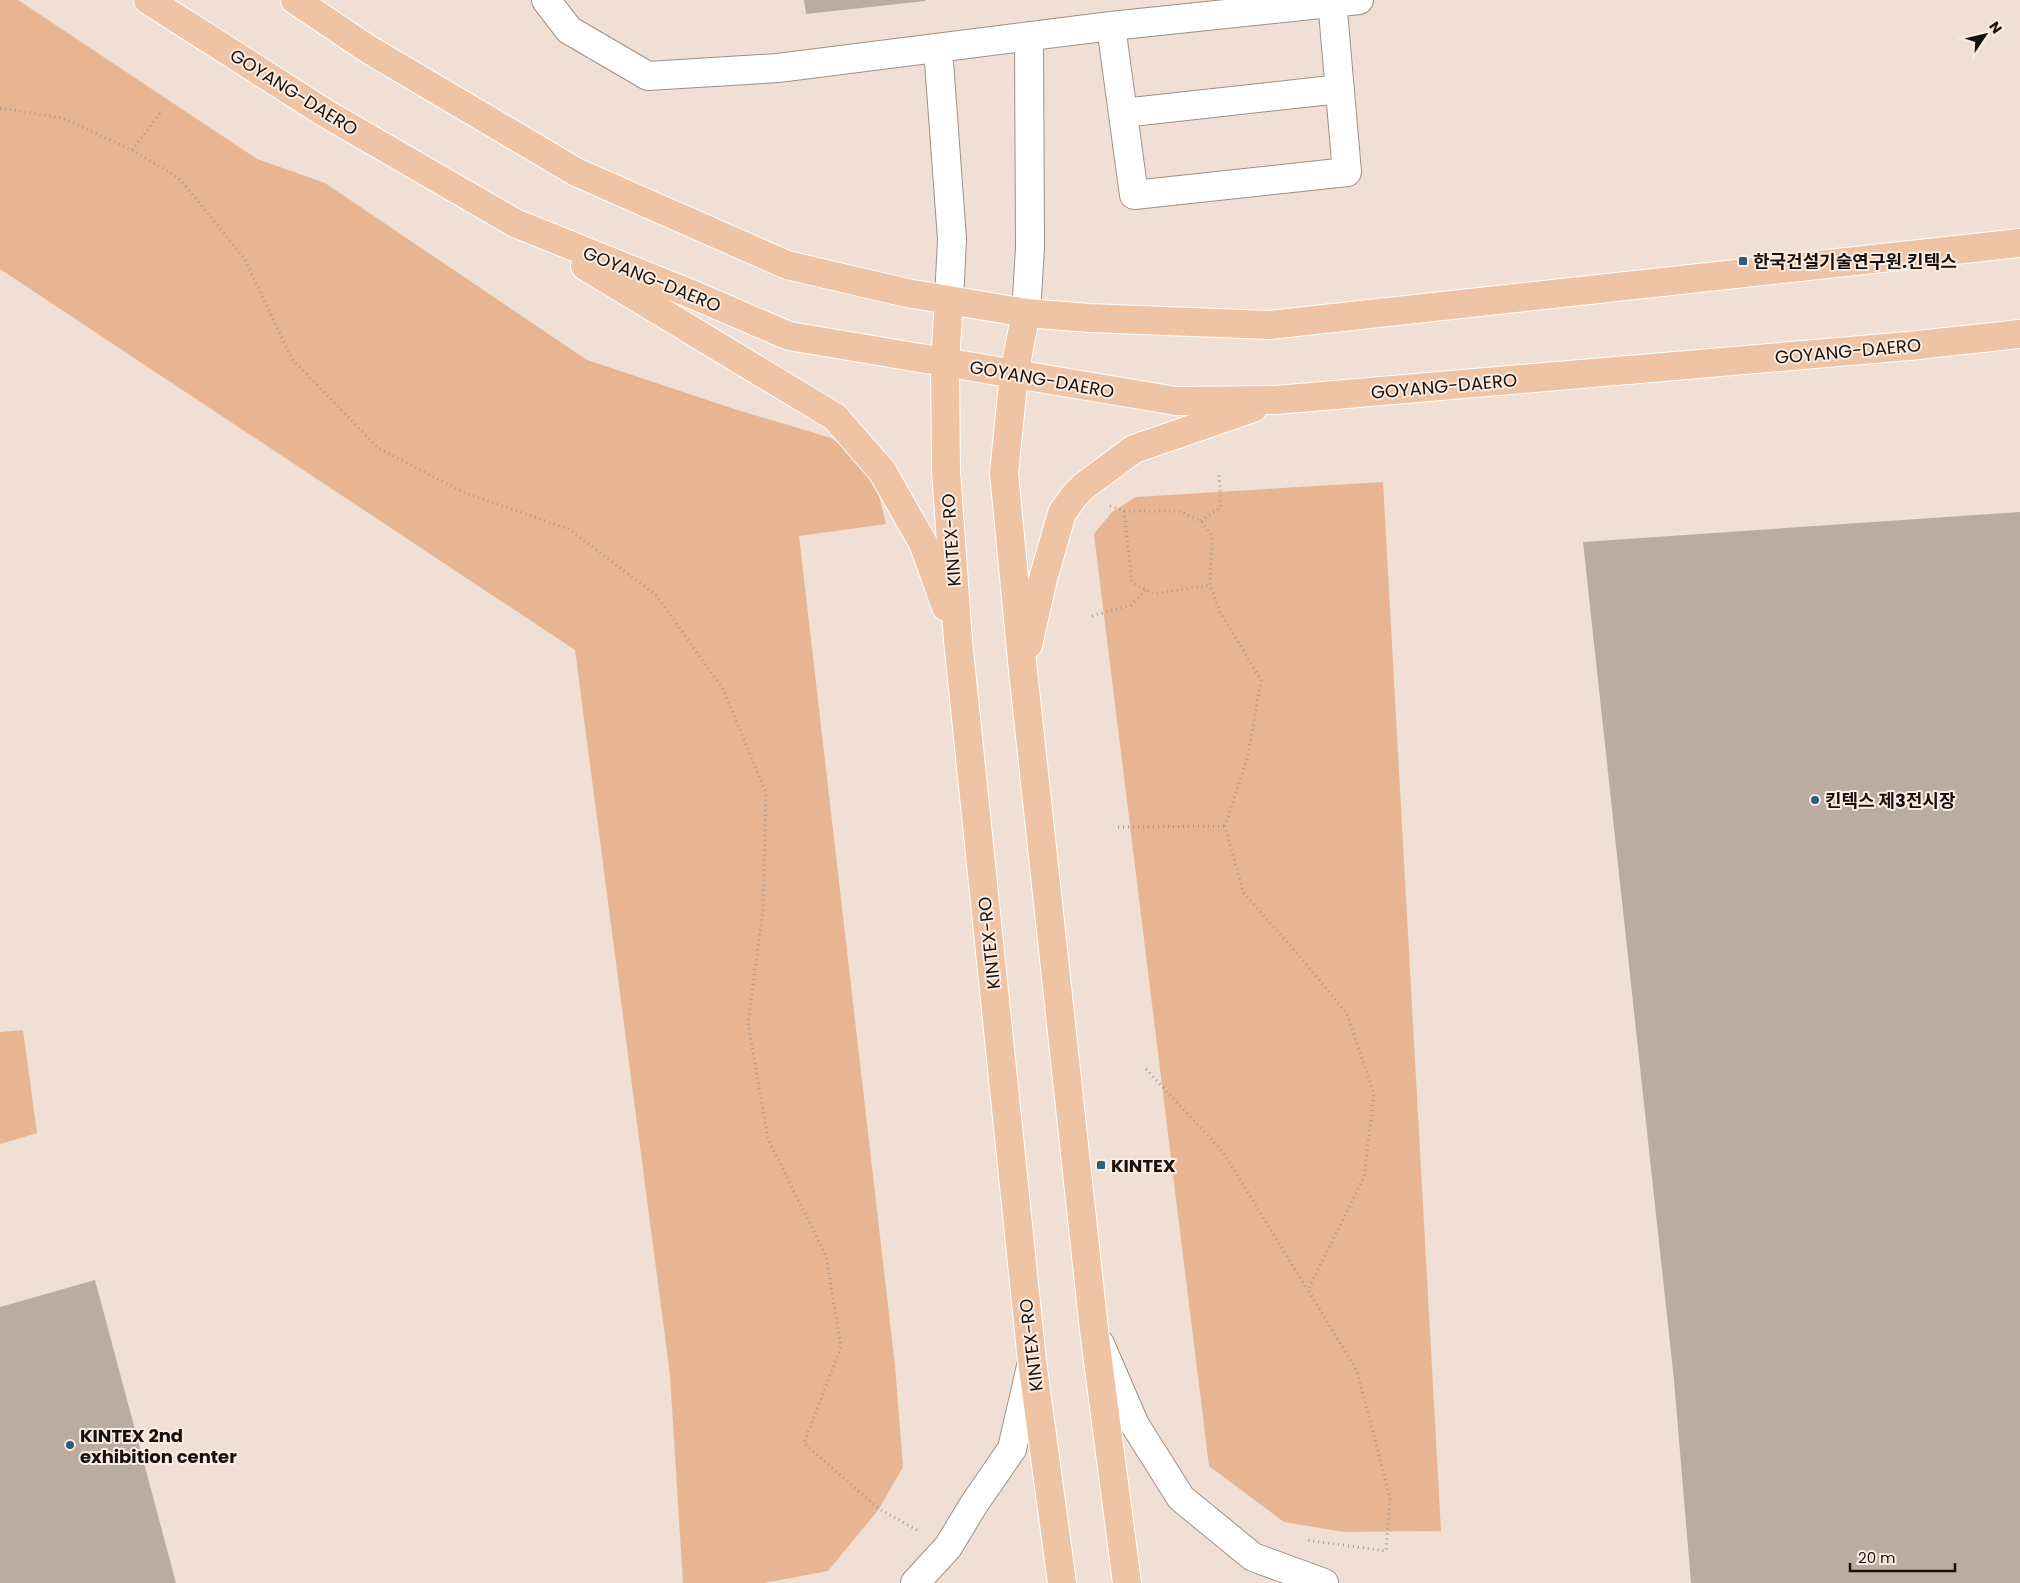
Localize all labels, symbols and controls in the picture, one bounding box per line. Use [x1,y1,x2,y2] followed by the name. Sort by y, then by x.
[1960,10,2010,60] north arrow
[1984,17,2007,38] text: N
[225,43,363,141] street label: GOYANG-DAERO
[579,240,725,318] street label: GOYANG-DAERO
[1753,249,1957,274] place label: 한국건설기술연구원.킨텍스
[1737,255,1749,267] marker: 한국건설기술연구원.킨텍스
[1774,332,1922,370] street label: GOYANG-DAERO
[968,354,1116,404] street label: GOYANG-DAERO
[1370,367,1518,405] street label: GOYANG-DAERO
[935,493,967,587] street label: KINTEX-RO
[1825,788,1956,813] place label: 킨텍스 제3전시장
[1809,794,1821,806] marker: 킨텍스 제3전시장
[972,895,1006,991] street label: KINTEX-RO
[1111,1153,1176,1178] place label: KINTEX
[1095,1159,1107,1171] marker: KINTEX
[1013,1297,1049,1393] street label: KINTEX-RO
[80,1423,237,1469] place label: KINTEX 2nd exhibition center
[64,1439,76,1451] marker: KINTEX 2nd exhibition center
[1850,1540,1955,1572] scale bar
[1858,1547,1896,1568] text: 20 m

